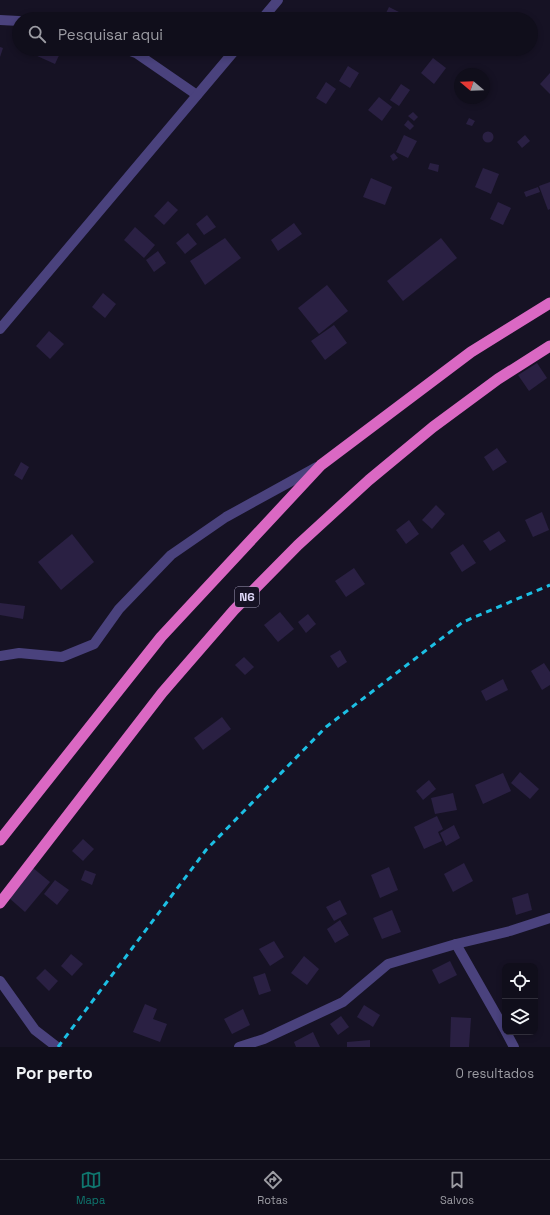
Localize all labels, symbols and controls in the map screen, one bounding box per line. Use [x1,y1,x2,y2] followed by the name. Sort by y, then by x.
[12,12,538,56] search box
[26,23,48,45] icon: search
[58,25,163,44] text: Pesquisar aqui
[454,68,490,104] north arrow
[235,587,259,607] road number: N6
[502,963,538,1035] map controls
[502,963,538,999] button: locate
[502,999,538,1035] button: layers
[16,1062,93,1084] text: Por perto
[455,1065,534,1082] text: 0 resultados
[76,1169,105,1207] tab: Mapa
[257,1169,288,1207] tab: Rotas
[440,1169,474,1207] tab: Salvos

